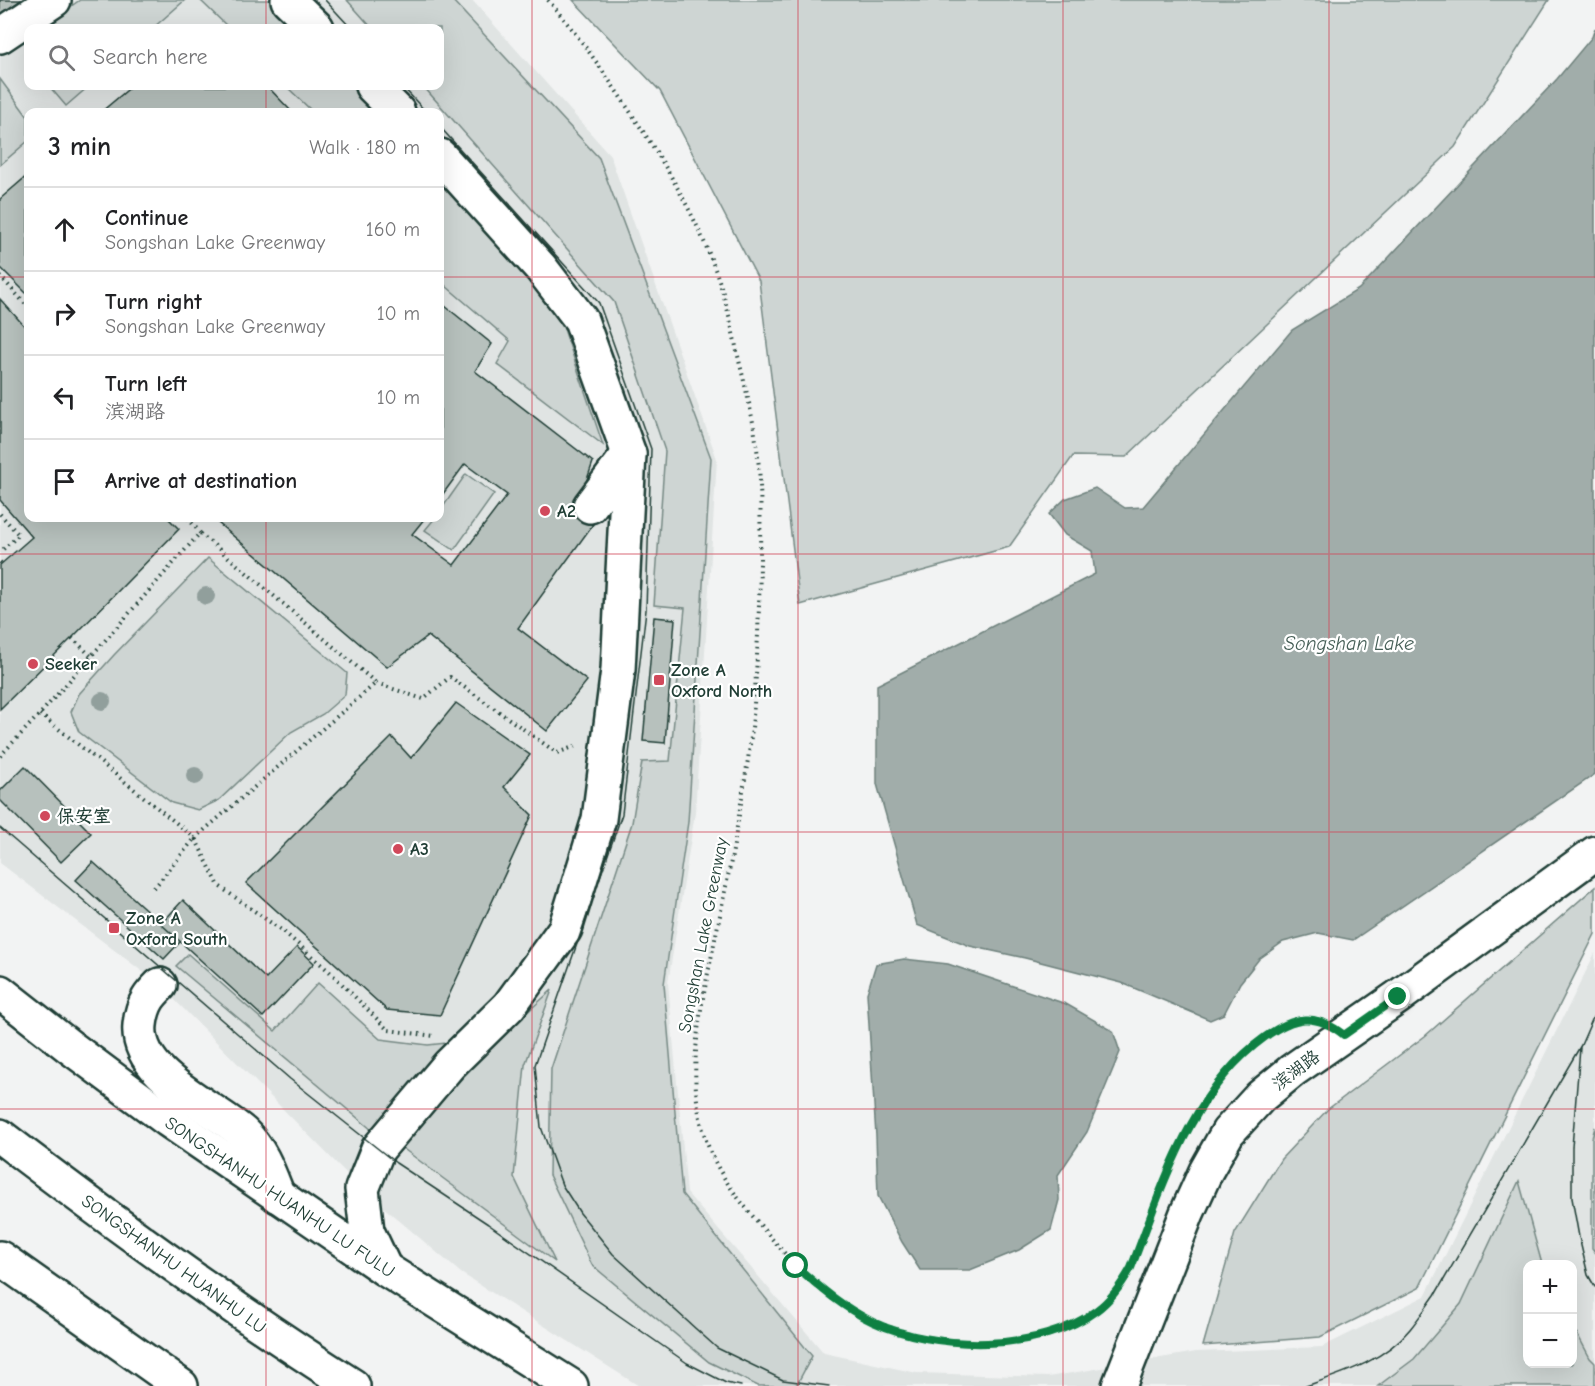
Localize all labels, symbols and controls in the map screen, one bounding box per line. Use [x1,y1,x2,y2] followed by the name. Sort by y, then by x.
[24,24,444,90] search box
[45,41,78,74] icon: search
[93,44,208,70] text: Search here
[48,132,111,162] text: 3 min
[309,136,420,159] text: Walk · 180 m
[105,205,188,231] text: Continue
[48,213,81,246] icon: ahead
[366,218,420,241] text: 160 m
[105,231,325,254] text: Songshan Lake Greenway
[105,289,202,315] text: Turn right
[48,297,81,330] icon: right
[377,302,420,325] text: 10 m
[105,315,325,338] text: Songshan Lake Greenway
[105,371,187,397] text: Turn left
[48,381,81,414] icon: left
[377,386,420,409] text: 10 m
[105,400,165,423] text: 滨湖路
[48,465,81,498] icon: arrive
[105,468,297,494] text: Arrive at destination
[557,501,576,522] place label: A2
[538,504,552,518] marker: A2
[1284,632,1414,655] water label: Songshan Lake
[45,654,98,675] place label: Seeker
[26,657,40,671] marker: Seeker
[671,660,772,702] place label: Zone A Oxford North
[652,673,666,687] marker: Zone A Oxford North
[57,806,111,827] place label: 保安室
[38,809,52,823] marker: 保安室
[674,835,733,1034] street label: Songshan Lake Greenway
[410,839,429,860] place label: A3
[391,842,405,856] marker: A3
[126,908,227,950] place label: Zone A Oxford South
[107,921,121,935] marker: Zone A Oxford South
[1384,983,1410,1009] route end
[1268,1046,1324,1095] street label: 滨湖路
[161,1112,399,1282] street label: SONGSHANHU HUANHU LU FULU
[78,1190,270,1338] street label: SONGSHANHU HUANHU LU
[782,1252,808,1278] route start
[1523,1260,1577,1368] map controls
[1523,1260,1577,1314] button: +
[1523,1314,1577,1368] button: −

